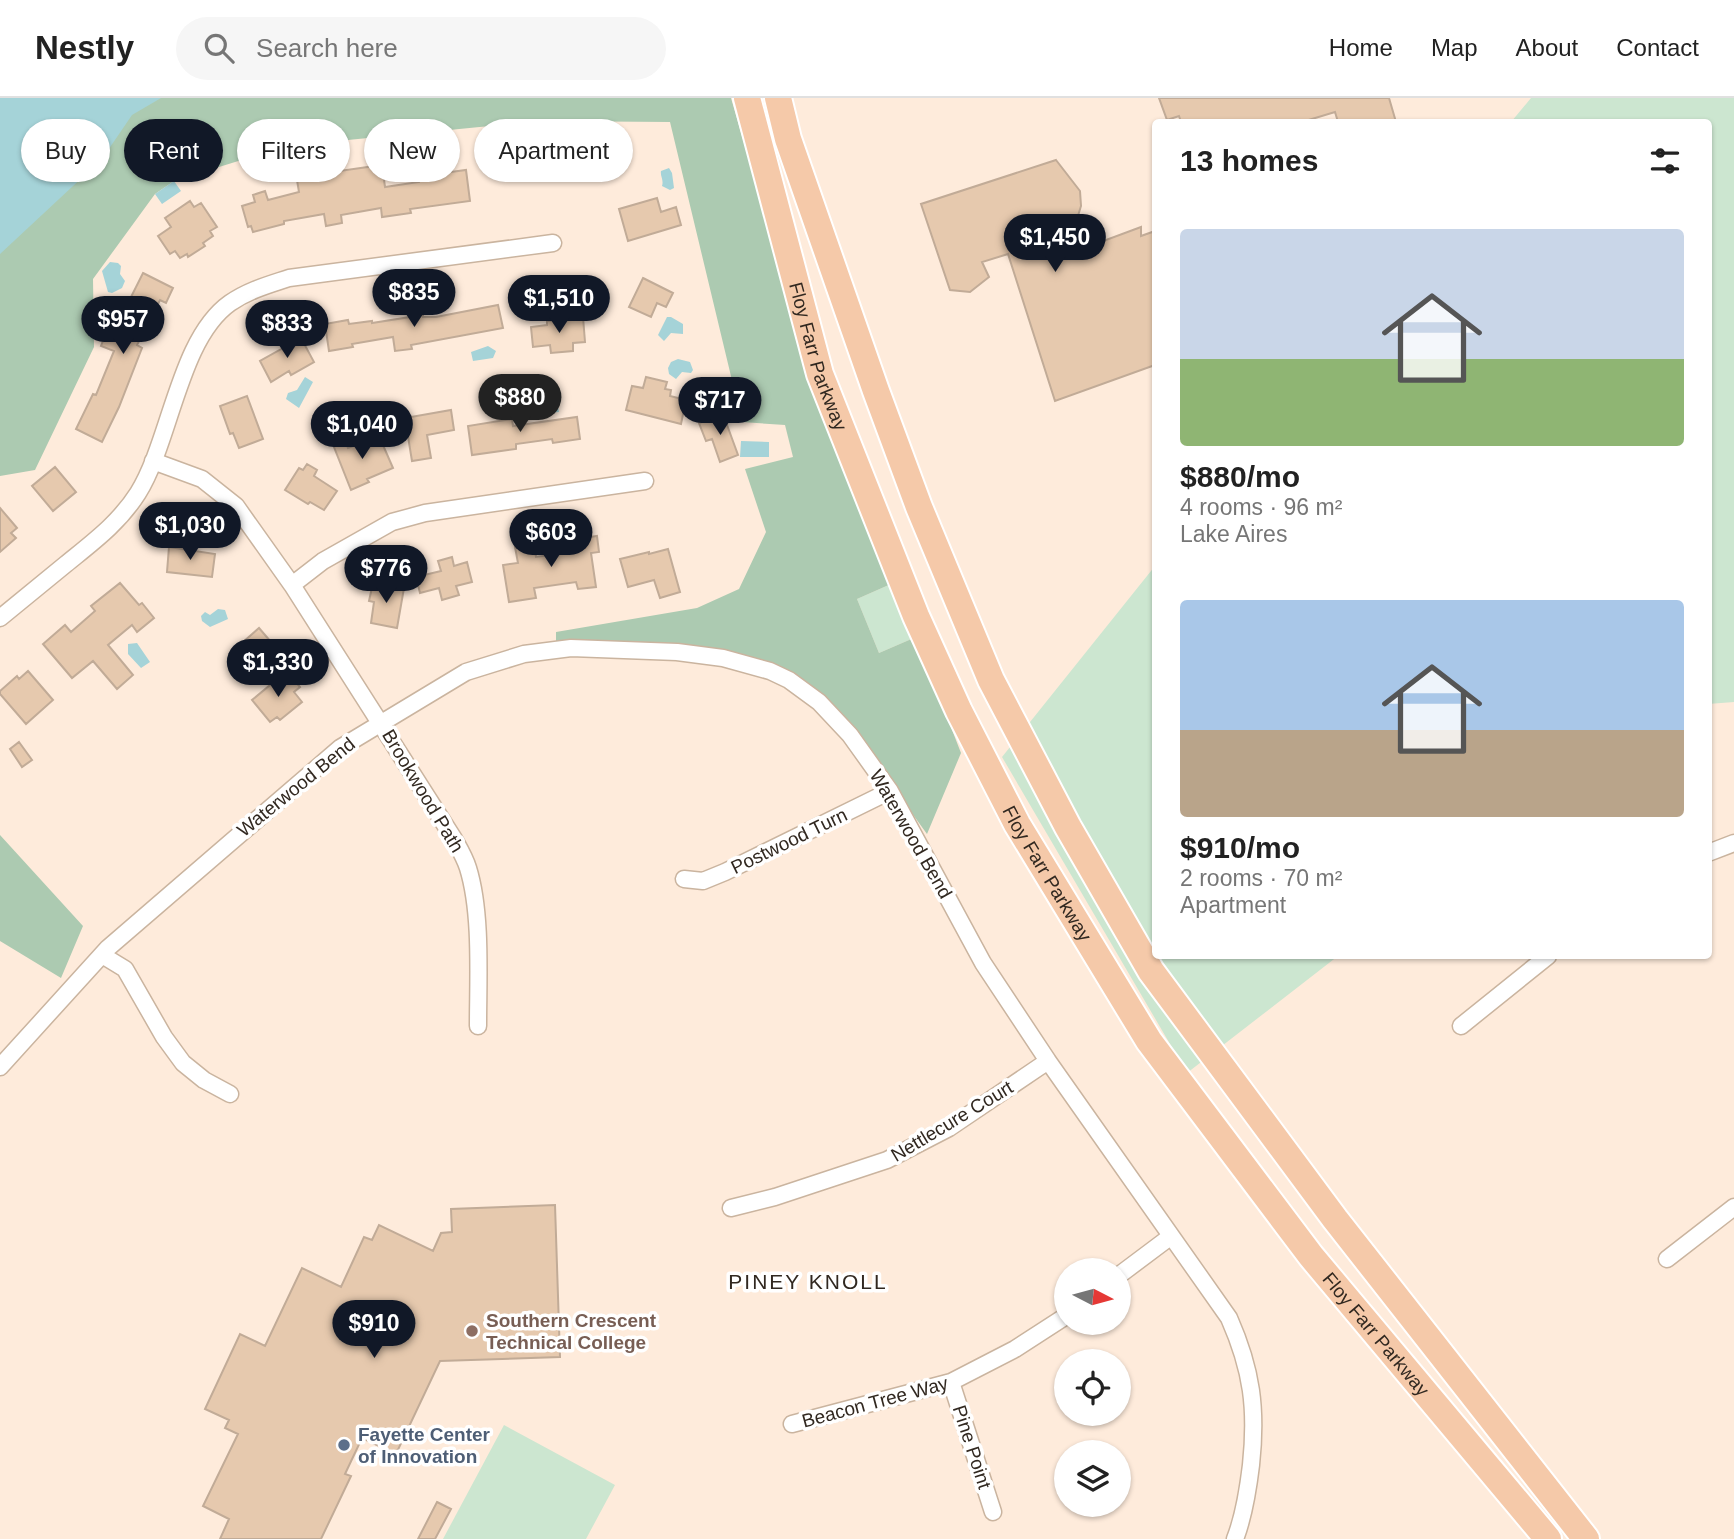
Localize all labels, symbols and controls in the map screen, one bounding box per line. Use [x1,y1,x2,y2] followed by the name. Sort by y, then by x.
[176,17,666,80] search box
[35,29,134,66] text: Nestly
[200,29,238,67] icon: search
[256,33,398,63] text: Search here
[1329,34,1393,61] text: Home
[1431,34,1478,61] text: Map
[1516,34,1578,61] text: About
[1616,34,1699,61] text: Contact
[21,119,110,182] chip: Buy
[124,119,223,182] chip: Rent
[237,119,350,182] chip: Filters
[364,119,460,182] chip: New
[474,119,633,182] chip: Apartment
[1646,142,1684,180] icon: filters
[1180,144,1318,177] text: 13 homes
[998,214,1112,274] pin: $1,450
[1020,224,1090,250] text: $1,450
[373,270,455,329] pin: $835
[502,275,616,335] pin: $1,510
[1369,275,1495,401] icon: home
[388,279,440,305] text: $835
[786,280,852,434] street label: Floy Farr Parkway
[524,285,594,311] text: $1,510
[82,296,164,356] pin: $957
[246,300,328,360] pin: $833
[97,306,149,332] text: $957
[261,310,313,336] text: $833
[479,374,561,434] pin: $880
[679,378,761,437] pin: $717
[494,384,546,410] text: $880
[694,387,746,413] text: $717
[305,402,419,461] pin: $1,040
[327,411,397,437] text: $1,040
[1180,460,1300,493] text: $880/mo
[1180,494,1342,520] text: 4 rooms · 96 m²
[133,503,247,562] pin: $1,030
[510,510,592,569] pin: $603
[155,512,225,538] text: $1,030
[525,519,577,545] text: $603
[1180,521,1287,547] text: Lake Aires
[345,546,427,605] pin: $776
[360,555,412,581] text: $776
[221,640,335,699] pin: $1,330
[1369,646,1495,772] icon: home
[243,649,313,675] text: $1,330
[378,726,468,856] street label: Brookwood Path
[233,733,359,841] street label: Waterwood Bend
[866,766,956,902] street label: Waterwood Bend
[999,802,1096,945] street label: Floy Farr Parkway
[727,804,851,878] street label: Postwood Turn
[1180,831,1300,864] text: $910/mo
[1180,865,1342,891] text: 2 rooms · 70 m²
[1180,892,1286,918] text: Apartment
[887,1076,1017,1166] street label: Nettlecure Court
[1054,1258,1130,1335] north arrow
[1054,1258,1131,1517] map controls
[1319,1268,1434,1400] street label: Floy Farr Parkway
[728,1270,888,1293] district label: PINEY KNOLL
[333,1300,415,1360] pin: $910
[348,1310,400,1336] text: $910
[486,1310,657,1353] place label: Southern Crescent Technical College
[464,1323,480,1339] marker: Southern Crescent Technical College
[1054,1349,1131,1426] button: locate
[800,1372,951,1432] street label: Beacon Tree Way
[949,1403,996,1492] street label: Pine Point
[358,1424,491,1467] place label: Fayette Center of Innovation
[336,1437,352,1453] marker: Fayette Center of Innovation
[1054,1440,1131,1517] button: layers

